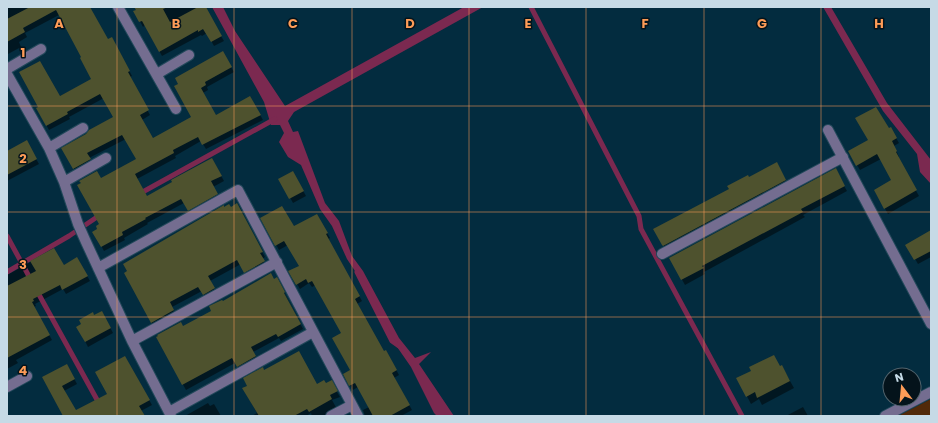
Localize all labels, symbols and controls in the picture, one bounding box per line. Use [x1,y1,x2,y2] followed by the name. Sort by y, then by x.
[54,14,64,33] text: A
[172,14,181,33] text: B
[288,14,298,33] text: C
[405,14,415,33] text: D
[524,14,532,33] text: E
[641,14,649,33] text: F
[757,14,767,33] text: G
[874,14,884,33] text: H
[21,43,25,62] text: 1
[19,149,27,168] text: 2
[19,255,27,274] text: 3
[19,361,28,380] text: 4
[882,367,922,407] north arrow
[893,369,905,386] text: N

